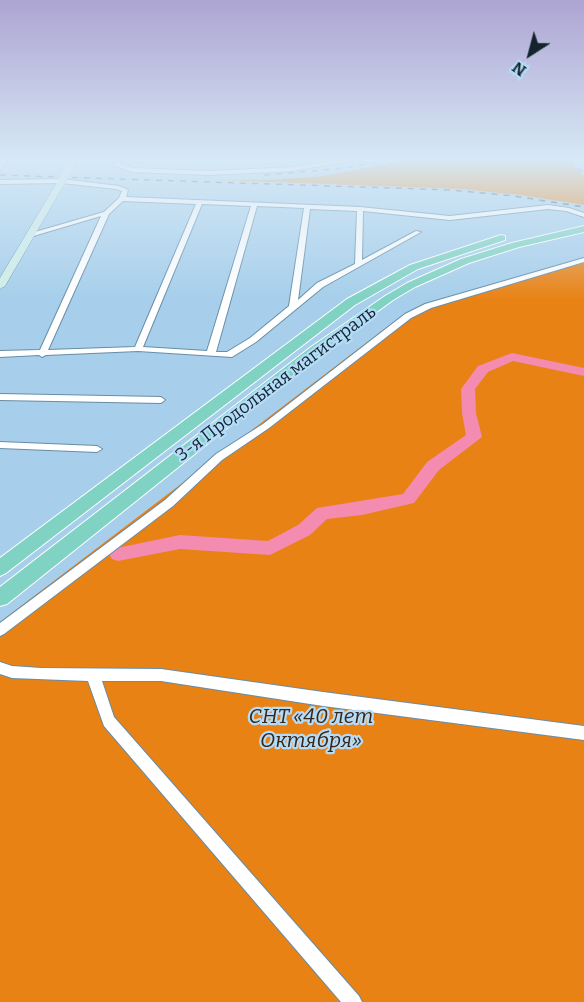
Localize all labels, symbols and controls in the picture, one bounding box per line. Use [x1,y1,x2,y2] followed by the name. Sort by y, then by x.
[500,24,560,84] north arrow
[509,58,530,80] text: N
[172,302,380,466] street label: 3-я Продольная магистраль
[249,704,373,754] park label: СНТ «40 лет Октября»

